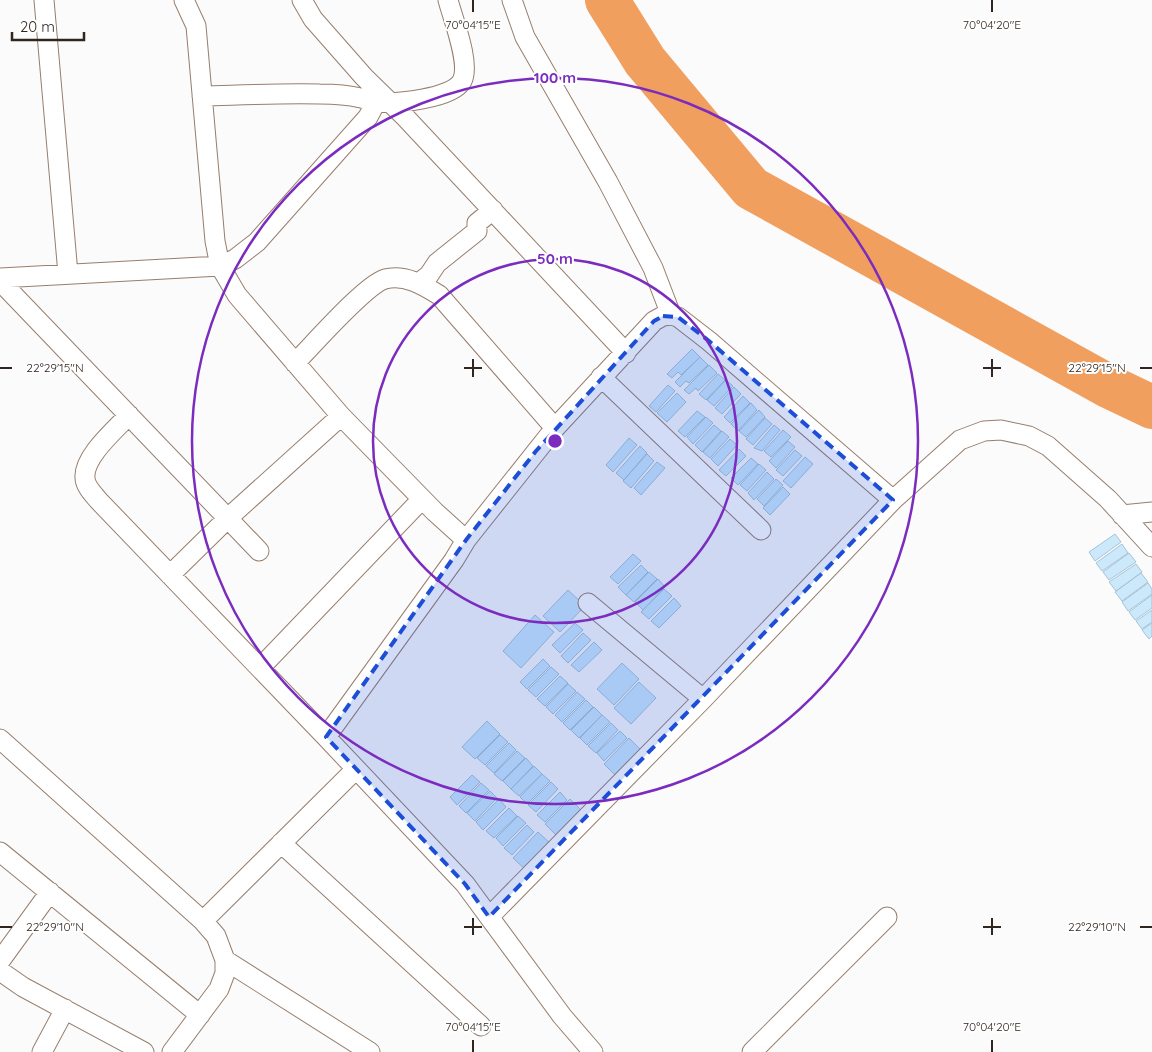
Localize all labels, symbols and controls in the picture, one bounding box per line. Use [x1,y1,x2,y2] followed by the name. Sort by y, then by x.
[12,10,85,42] scale bar
[20,17,55,36] text: 20 m
[445,17,501,32] text: 70°04'15"E
[963,17,1021,32] text: 70°04'20"E
[534,68,576,87] text: 100 m
[537,249,573,268] text: 50 m
[26,360,84,375] text: 22°29'15"N
[1068,360,1126,375] text: 22°29'15"N
[546,432,564,450] centre of rings
[26,919,84,934] text: 22°29'10"N
[1068,919,1126,934] text: 22°29'10"N
[445,1019,501,1034] text: 70°04'15"E
[963,1019,1021,1034] text: 70°04'20"E

